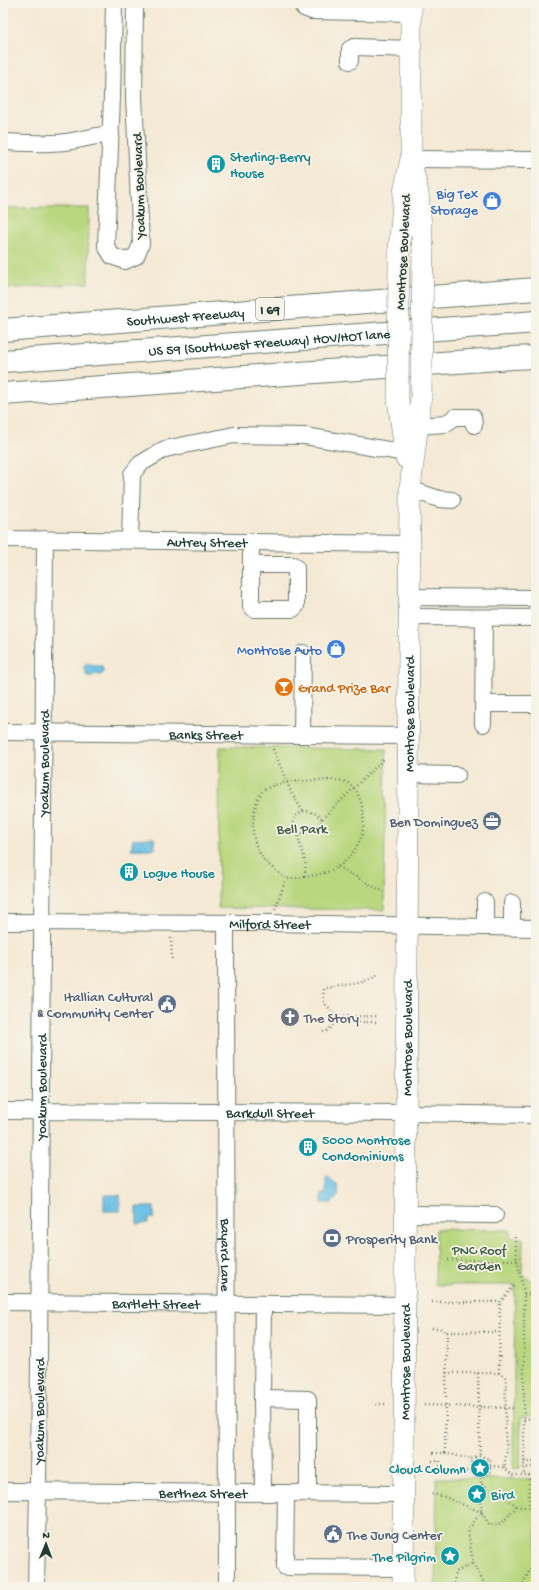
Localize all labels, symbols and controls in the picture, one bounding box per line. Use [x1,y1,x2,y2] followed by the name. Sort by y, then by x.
[130,131,151,241] street label: Yoakum Boulevard
[230,150,311,183] place label: Sterling-Berry House
[205,153,227,175] building icon: Sterling-Berry House
[431,187,479,220] place label: Big Tex Storage
[481,190,503,212] shop icon: Big Tex Storage
[393,192,416,310] street label: Montrose Boulevard
[256,298,284,320] road number: I 69
[126,305,245,331] street label: Southwest Freeway
[148,327,392,361] street label: US 59 (Southwest Freeway) HOV/HOT lane
[167,535,249,553] street label: Autrey Street
[325,638,347,660] shop icon: Montrose Auto
[237,643,322,660] place label: Montrose Auto
[402,654,420,772] street label: Montrose Boulevard
[273,676,295,698] bar icon: Grand Prize Bar
[298,681,391,698] place label: Grand Prize Bar
[37,708,55,818] street label: Yoakum Boulevard
[168,728,244,745] street label: Banks Street
[481,810,503,832] office icon: Ben Dominguez
[389,815,479,832] place label: Ben Dominguez
[276,822,329,839] park label: Bell Park
[118,861,140,883] building icon: Logue House
[143,866,215,883] place label: Logue House
[229,917,312,935] street label: Milford Street
[400,978,418,1096] street label: Montrose Boulevard
[37,990,154,1023] place label: Itallian Cultural & Community Center
[156,993,178,1015] public building icon: Itallian Cultural & Community Center
[279,1006,301,1028] church icon: The Story
[303,1011,359,1028] place label: The Story
[35,1032,52,1142] street label: Yoakum Boulevard
[225,1106,315,1124] street label: Barkdull Street
[322,1133,411,1166] place label: 5000 Montrose Condominiums
[297,1136,319,1158] building icon: 5000 Montrose Condominiums
[215,1218,233,1292] street label: Bayard Lane
[321,1227,343,1249] bank icon: Prosperity Bank
[345,1232,439,1249] place label: Prosperity Bank
[451,1243,508,1276] park label: PNC Roof Garden
[111,1297,201,1314] street label: Bartlett Street
[398,1302,416,1420] street label: Montrose Boulevard
[32,1356,50,1466] street label: Yoakum Boulevard
[469,1457,491,1479] place icon: Cloud Column
[389,1462,466,1479] place label: Cloud Column
[466,1483,488,1505] place icon: Bird
[158,1486,248,1504] street label: Berthea Street
[490,1488,516,1505] place label: Bird
[322,1523,344,1545] public building icon: The Jung Center
[26,1524,66,1564] north arrow
[346,1528,443,1545] place label: The Jung Center
[42,1530,50,1542] text: N
[439,1545,461,1567] place icon: The Pilgrim
[372,1550,436,1567] place label: The Pilgrim

